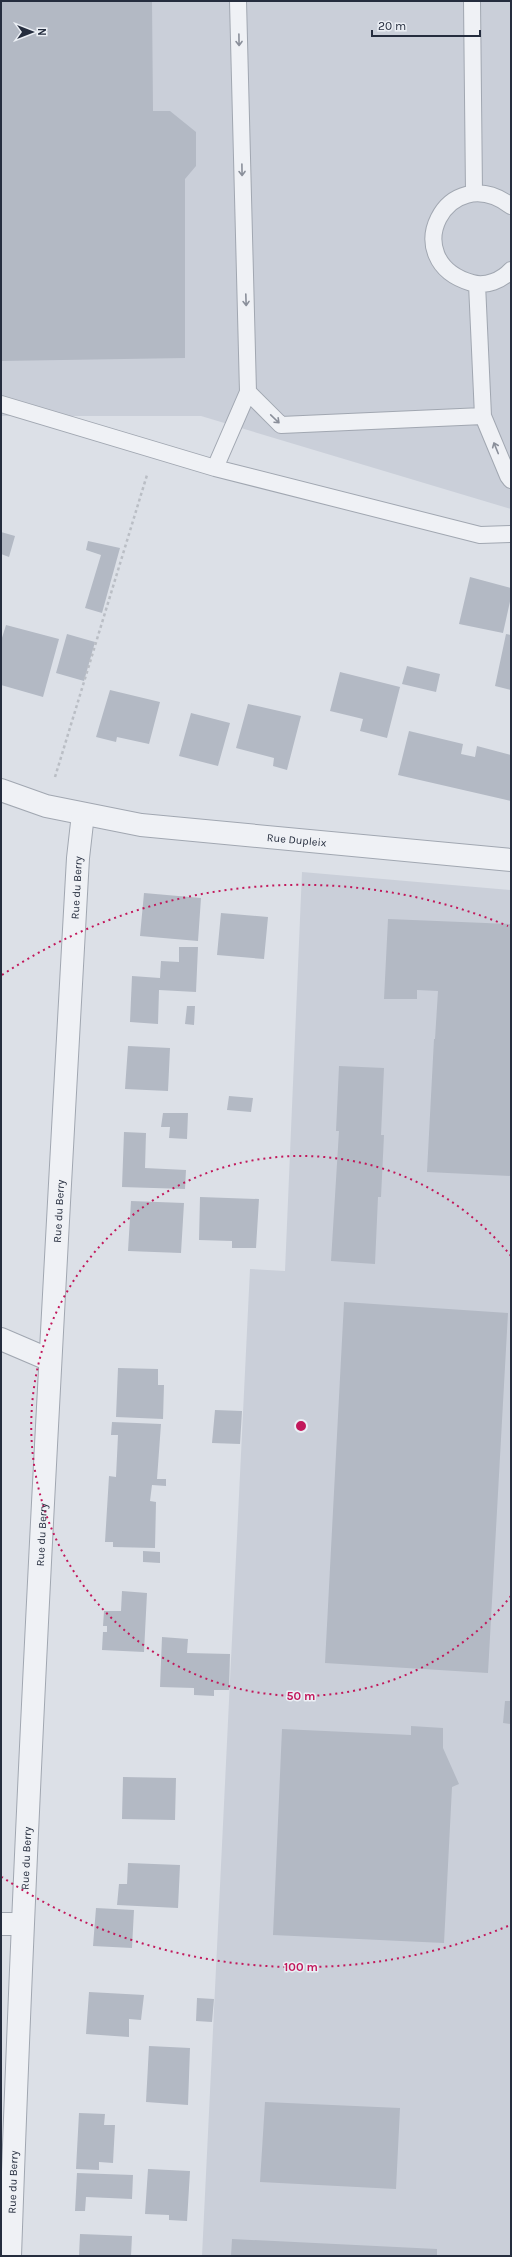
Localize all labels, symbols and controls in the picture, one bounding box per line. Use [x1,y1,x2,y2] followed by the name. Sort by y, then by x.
[12,12,52,52] north arrow
[372,12,480,38] scale bar
[378,19,406,33] text: 20 m
[35,28,48,36] text: N
[235,33,243,46] one-way arrow
[238,163,246,176] one-way arrow
[242,293,250,306] one-way arrow
[270,414,280,423] one-way arrow
[492,443,499,455] one-way arrow
[266,831,327,850] street label: Rue Dupleix
[69,856,85,920] street label: Rue du Berry
[51,1179,67,1243] street label: Rue du Berry
[294,1419,308,1433] centre of rings
[34,1503,50,1567] street label: Rue du Berry
[287,1689,316,1703] text: 50 m
[18,1827,34,1890] street label: Rue du Berry
[284,1960,318,1974] text: 100 m
[5,2150,21,2214] street label: Rue du Berry

